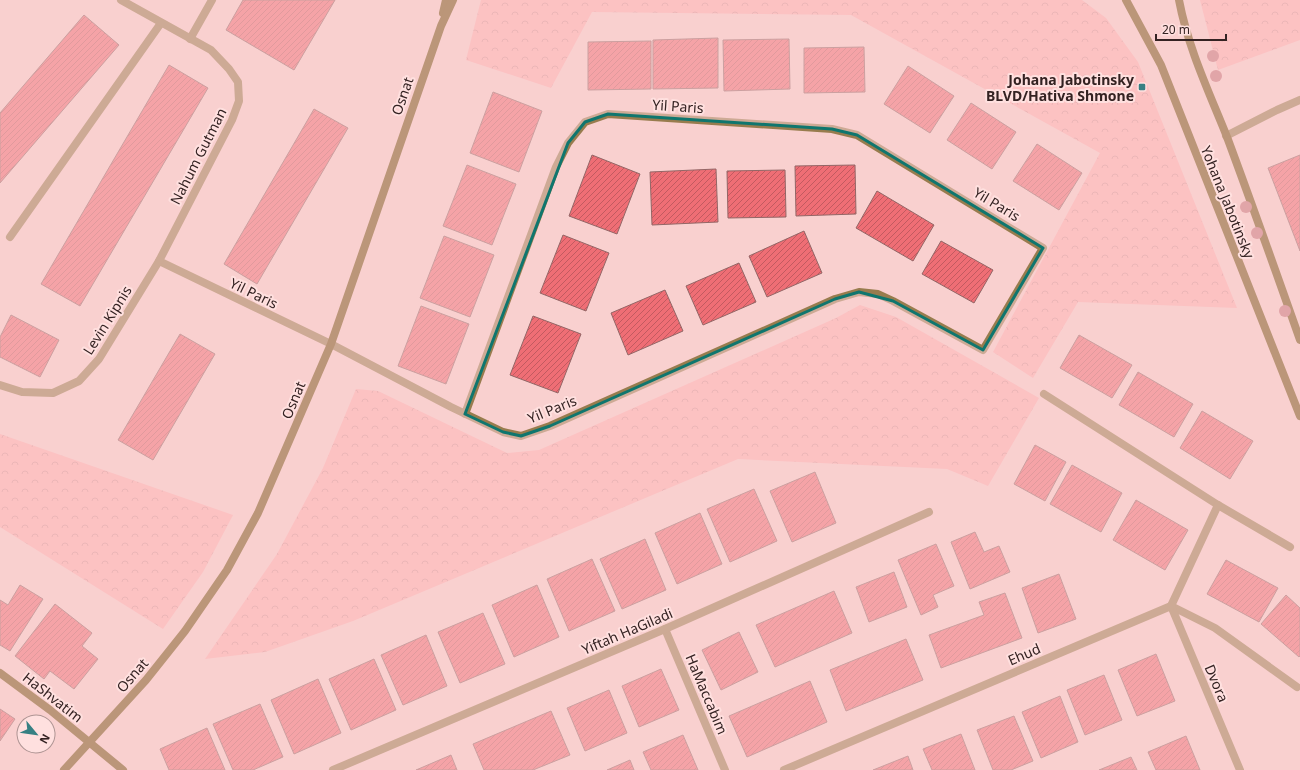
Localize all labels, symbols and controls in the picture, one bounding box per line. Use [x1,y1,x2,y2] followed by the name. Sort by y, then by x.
[1156,16,1226,42] scale bar
[1162,21,1190,38] text: 20 m
[986,70,1134,105] place label: Johana Jabotinsky BLVD/Hativa Shmone
[387,74,417,118] street label: Osnat
[1137,82,1147,92] marker: Johana Jabotinsky BLVD/Hativa Shmone
[652,95,704,117] street label: Yil Paris
[165,104,231,208] street label: Nahum Gutman
[1197,143,1260,262] street label: Yohana Jabotinsky
[970,183,1024,225] street label: Yil Paris
[227,273,281,313] street label: Yil Paris
[78,282,136,358] street label: Levin Kipnis
[277,378,309,422] street label: Osnat
[525,390,580,427] street label: Yil Paris
[579,603,675,659] street label: Yiftah HaGiladi
[1005,639,1043,669] street label: Ehud
[682,651,732,737] street label: HaMaccabim
[112,654,152,696] street label: Osnat
[1201,661,1233,705] street label: Dvora
[19,668,87,726] street label: HaShvatim
[16,714,56,754] north arrow
[36,732,54,747] text: N

